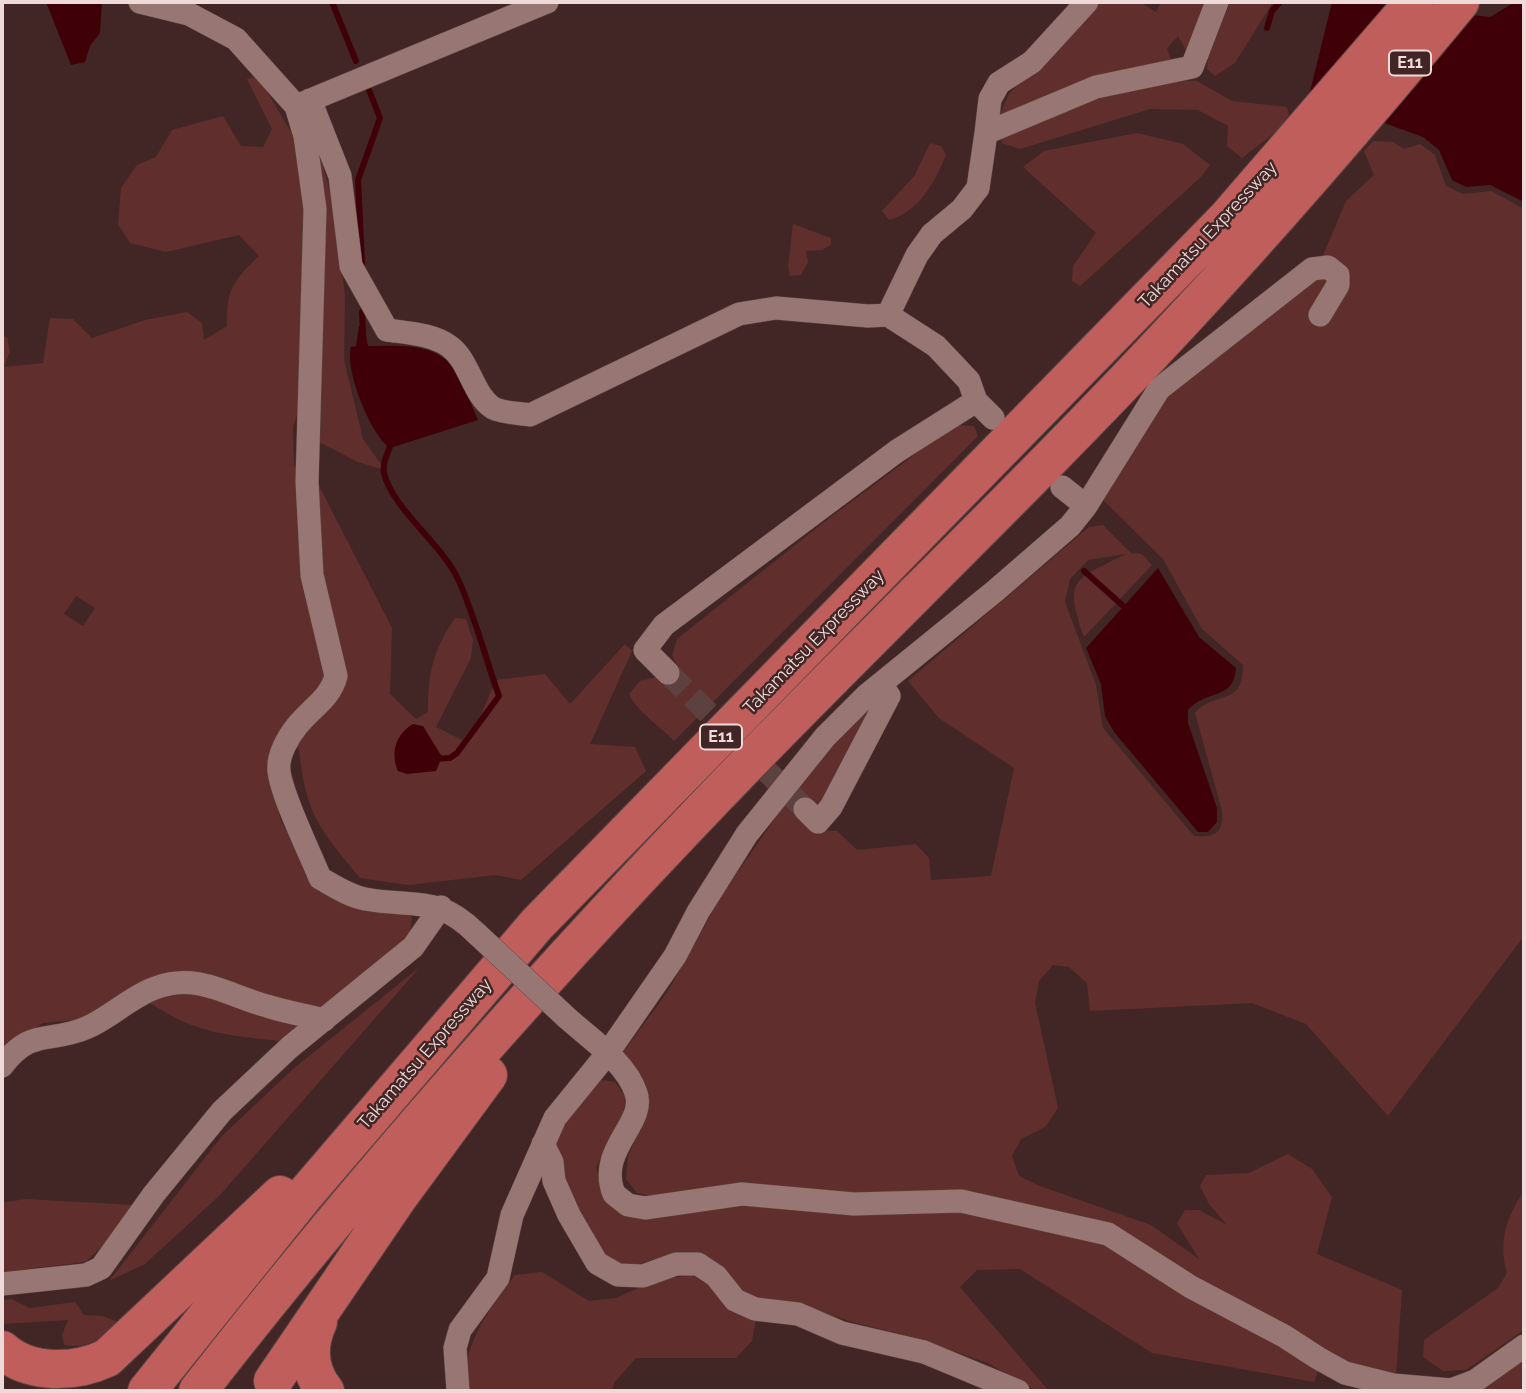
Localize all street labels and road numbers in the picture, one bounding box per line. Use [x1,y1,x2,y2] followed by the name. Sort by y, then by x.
[1389,50,1431,76] road number: E11
[1134,157,1282,313] street label: Takamatsu Expressway
[739,565,889,719] street label: Takamatsu Expressway
[700,724,742,750] road number: E11
[353,974,497,1134] street label: Takamatsu Expressway

